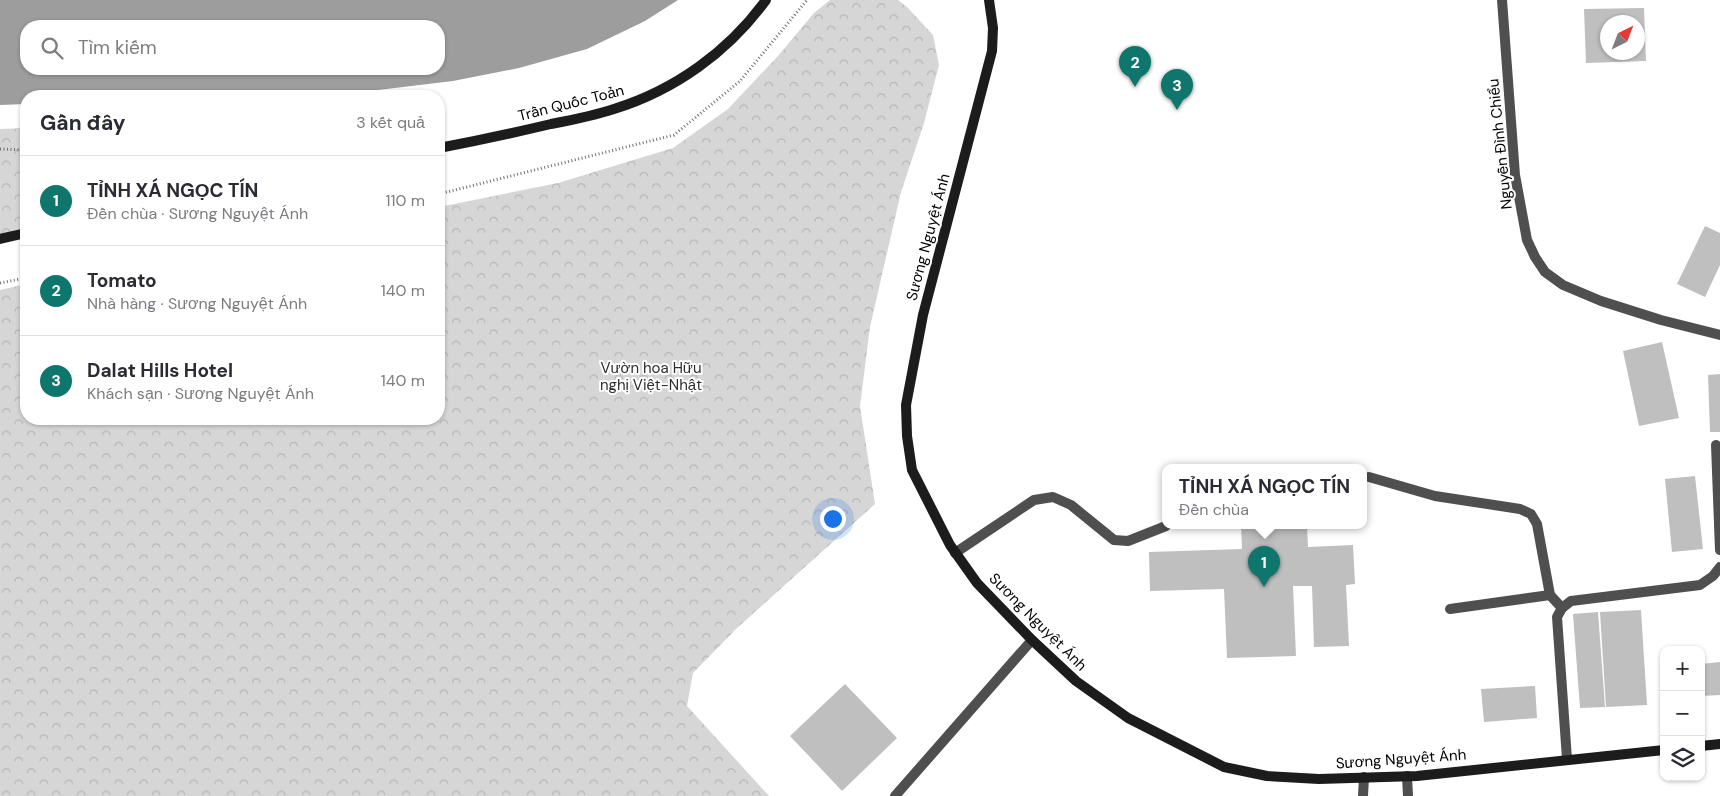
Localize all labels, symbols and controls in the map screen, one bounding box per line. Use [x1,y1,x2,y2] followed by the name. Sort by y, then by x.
[1600,15,1645,60] north arrow
[20,20,445,75] search box
[38,34,66,62] icon: search
[78,35,157,60] text: Tìm kiếm
[1119,46,1151,87] pin: 2
[1161,69,1193,110] pin: 3
[1483,78,1517,210] street label: Nguyễn Đình Chiểu
[516,80,626,126] street label: Trần Quốc Toản
[40,109,126,137] text: Gần đây
[356,112,425,133] text: 3 kết quả
[901,171,955,303] street label: Sương Nguyệt Ánh
[87,178,258,203] text: TỈNH XÁ NGỌC TÍN
[53,190,59,211] text: 1
[386,190,425,211] text: 110 m
[87,203,308,224] text: Đền chùa · Sương Nguyệt Ánh
[87,268,157,293] text: Tomato
[51,280,61,301] text: 2
[381,280,425,301] text: 140 m
[87,293,307,314] text: Nhà hàng · Sương Nguyệt Ánh
[87,358,233,383] text: Dalat Hills Hotel
[600,358,702,395] park label: Vườn hoa Hữu nghị Việt-Nhật
[51,370,61,391] text: 3
[381,370,425,391] text: 140 m
[87,383,314,404] text: Khách sạn · Sương Nguyệt Ánh
[1162,464,1367,529] popup
[1179,474,1350,499] text: TỈNH XÁ NGỌC TÍN
[1179,499,1249,520] text: Đền chùa
[820,506,846,532] your location
[1248,546,1280,587] pin: 1
[985,569,1091,675] street label: Sương Nguyệt Ánh
[1660,646,1705,781] map controls
[1660,646,1705,691] button: +
[1660,691,1705,736] button: −
[1660,736,1705,781] button: layers
[1335,744,1467,774] street label: Sương Nguyệt Ánh

